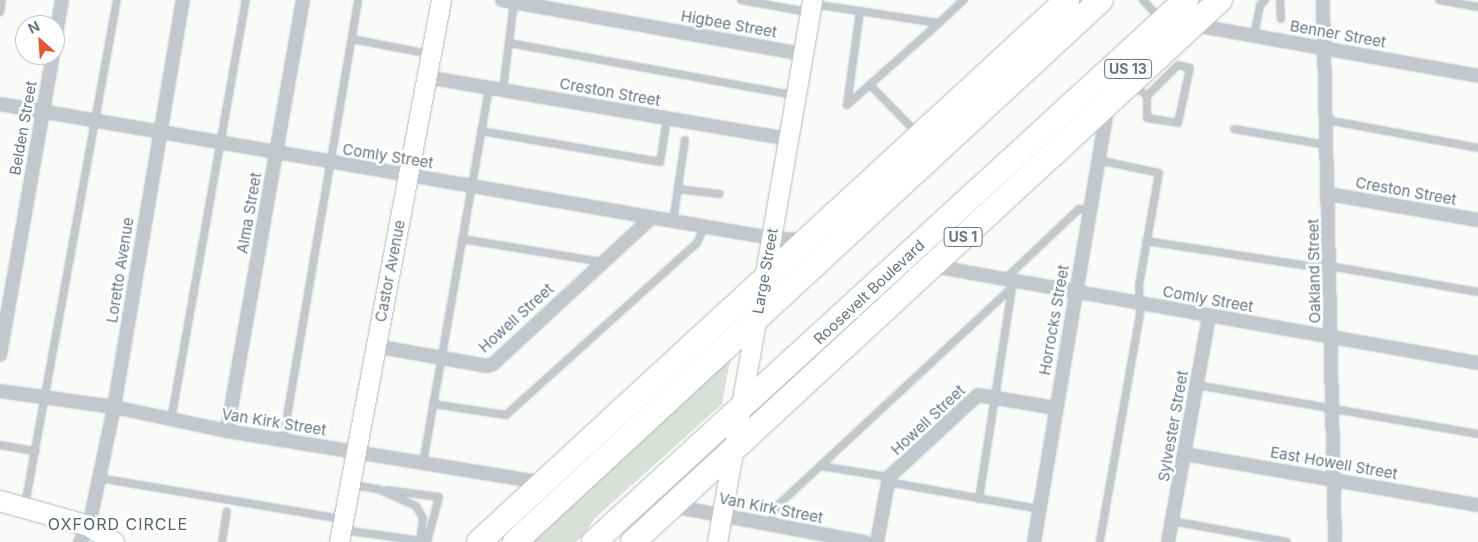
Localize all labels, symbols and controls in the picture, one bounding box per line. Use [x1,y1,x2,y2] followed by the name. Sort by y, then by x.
[680,7,778,41] street label: Higbee Street
[15,15,65,65] north arrow
[25,17,42,37] text: N
[1289,17,1387,51] street label: Benner Street
[1103,58,1153,80] road number: US 13
[558,74,662,110] street label: Creston Street
[6,79,40,177] street label: Belden Street
[341,140,435,172] street label: Comly Street
[233,171,265,255] street label: Alma Street
[1354,173,1458,209] street label: Creston Street
[103,216,137,324] street label: Loretto Avenue
[371,218,409,324] street label: Castor Avenue
[1304,218,1324,324] street label: Oakland Street
[943,226,983,248] road number: US 1
[749,227,781,315] street label: Large Street
[810,236,928,348] street label: Roosevelt Boulevard
[1035,263,1073,377] street label: Horrocks Street
[475,280,557,356] street label: Howell Street
[1161,282,1255,316] street label: Comly Street
[1154,369,1192,483] street label: Sylvester Street
[887,381,969,459] street label: Howell Street
[220,405,328,439] street label: Van Kirk Street
[1269,443,1399,483] street label: East Howell Street
[717,489,825,527] street label: Van Kirk Street
[46,514,190,534] district label: OXFORD CIRCLE

